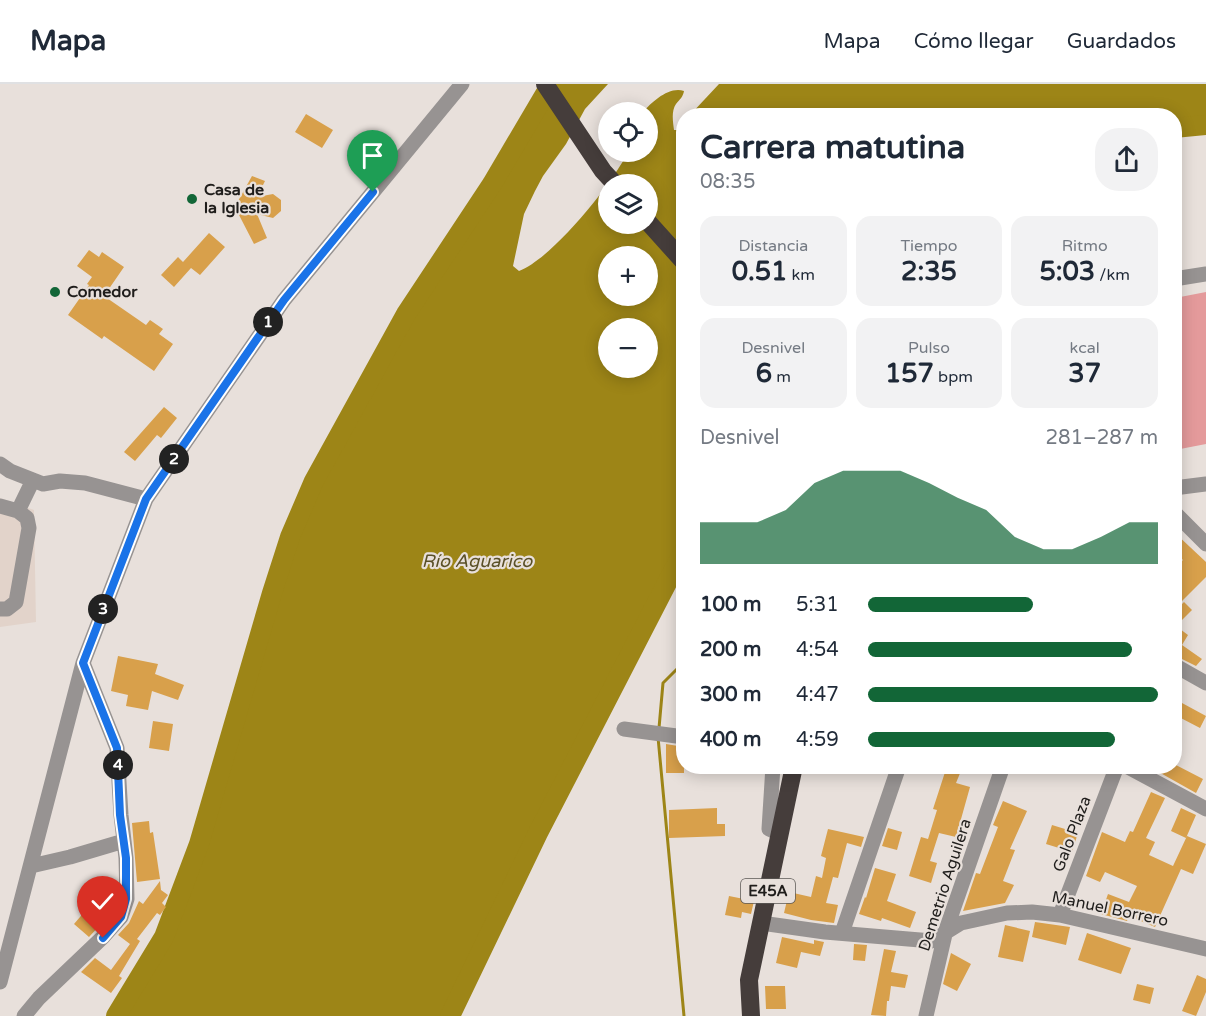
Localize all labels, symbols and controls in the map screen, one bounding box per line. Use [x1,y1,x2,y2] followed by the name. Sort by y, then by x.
[30,24,106,58] text: Mapa
[823,29,881,54] text: Mapa
[914,29,1034,54] text: Cómo llegar
[1067,29,1176,54] text: Guardados
[598,102,658,378] map controls
[598,102,658,162] button: locate
[700,128,965,167] text: Carrera matutina
[1095,128,1158,191] button: share
[347,130,398,192] pin
[356,139,389,172] icon: arrive
[700,170,755,194] text: 08:35
[598,174,658,234] button: layers
[204,180,269,218] place label: Casa de la Iglesia
[185,192,199,206] marker: Casa de la Iglesia
[738,236,808,256] text: Distancia
[900,236,958,256] text: Tiempo
[1062,236,1108,256] text: Ritmo
[598,246,658,306] button: +
[732,256,787,287] text: 0.51
[901,256,957,287] text: 2:35
[1039,256,1095,287] text: 5:03
[787,265,815,285] text: km
[1095,265,1130,285] text: /km
[67,282,138,302] place label: Comedor
[48,285,62,299] marker: Comedor
[253,307,283,337] pin: 1
[263,312,273,332] text: 1
[598,318,658,378] button: −
[742,338,805,358] text: Desnivel
[908,338,950,358] text: Pulso
[1070,338,1100,358] text: kcal
[756,358,772,389] text: 6
[885,358,934,389] text: 157
[1068,358,1101,389] text: 37
[772,367,791,387] text: m
[934,367,973,387] text: bpm
[700,426,779,450] text: Desnivel
[1045,426,1158,450] text: 281–287 m
[159,444,189,474] pin: 2
[169,449,179,469] text: 2
[422,550,533,572] water label: Río Aguarico
[700,593,761,617] text: 100 m
[796,593,839,617] text: 5:31
[88,594,118,624] pin: 3
[98,599,108,619] text: 3
[700,638,761,662] text: 200 m
[796,638,839,662] text: 4:54
[700,683,761,707] text: 300 m
[796,683,839,707] text: 4:47
[700,728,761,752] text: 400 m
[796,728,839,752] text: 4:59
[103,750,133,780] pin: 4
[113,755,123,775] text: 4
[1048,793,1096,875] street label: Galo Plaza
[914,816,976,954] street label: Demetrio Aguilera
[77,876,128,938] pin
[741,879,795,903] road number: E45A
[86,885,119,918] icon: check
[1050,887,1170,931] street label: Manuel Borrero

